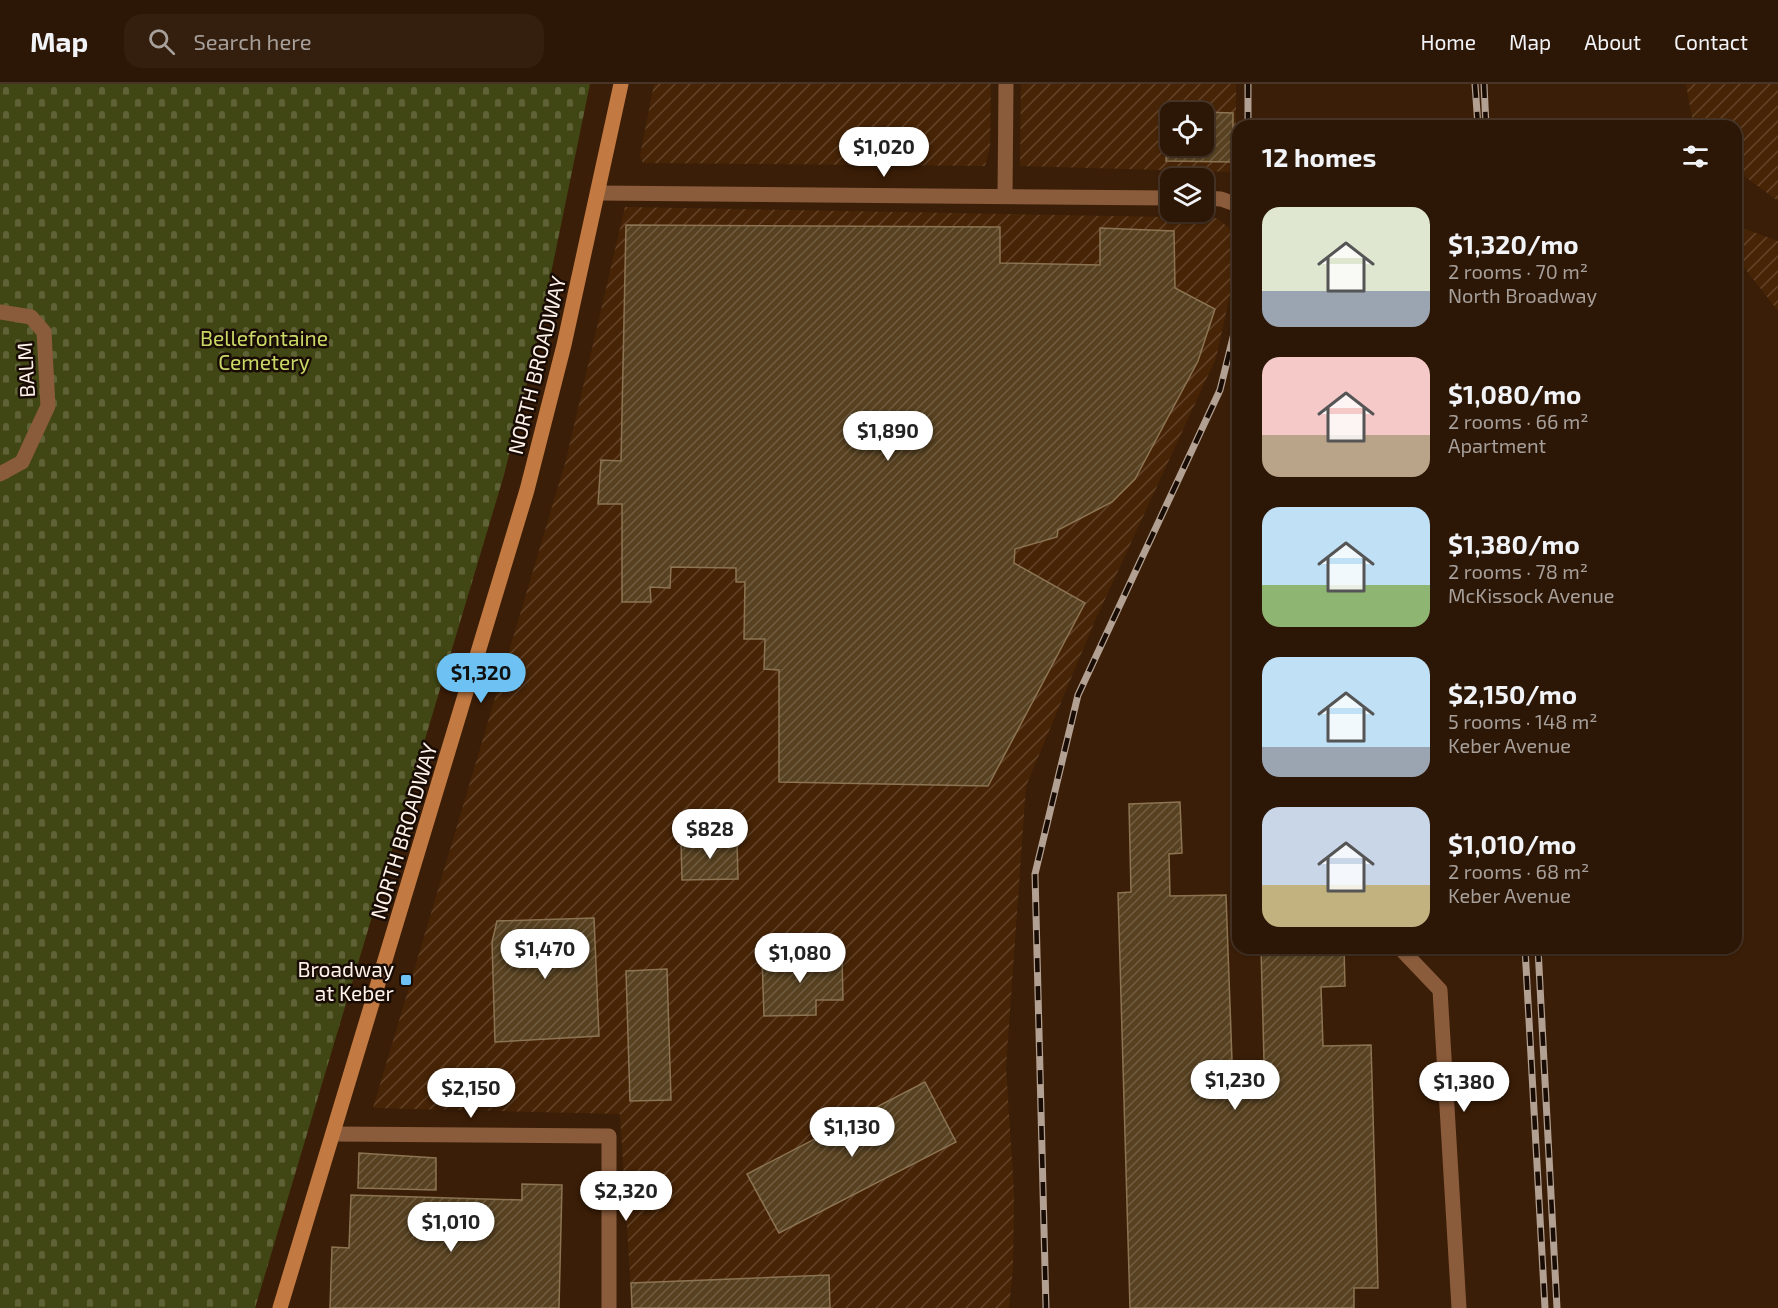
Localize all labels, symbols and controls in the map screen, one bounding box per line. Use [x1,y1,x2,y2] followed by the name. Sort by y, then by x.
[124,14,544,68] search box
[30,24,88,58] text: Map
[145,25,178,58] icon: search
[193,28,312,54] text: Search here
[1420,29,1476,54] text: Home
[1509,29,1551,54] text: Map
[1584,29,1641,54] text: About
[1674,29,1748,54] text: Contact
[1160,102,1214,222] map controls
[1160,102,1214,156] button: locate
[835,127,933,178] pin: $1,020
[853,134,915,158] text: $1,020
[1679,140,1712,173] icon: filters
[1262,141,1376,172] text: 12 homes
[1160,168,1214,222] button: layers
[1448,228,1579,259] text: $1,320/mo
[1310,231,1382,303] icon: home
[1448,259,1588,283] text: 2 rooms · 70 m²
[502,273,570,457] street label: NORTH BROADWAY
[1448,283,1597,307] text: North Broadway
[200,325,328,374] park label: Bellefontaine Cemetery
[11,342,39,398] street label: BALM
[1448,378,1581,409] text: $1,080/mo
[1310,381,1382,453] icon: home
[1448,409,1589,433] text: 2 rooms · 66 m²
[839,411,937,462] pin: $1,890
[857,418,919,442] text: $1,890
[1448,433,1546,457] text: Apartment
[1448,528,1580,559] text: $1,380/mo
[1310,531,1382,603] icon: home
[1448,559,1588,583] text: 2 rooms · 78 m²
[1448,583,1615,607] text: McKissock Avenue
[432,653,530,704] pin: $1,320
[451,660,511,684] text: $1,320
[1448,678,1577,709] text: $2,150/mo
[1310,681,1382,753] icon: home
[1448,709,1598,733] text: 5 rooms · 148 m²
[1448,733,1571,757] text: Keber Avenue
[364,740,442,922] street label: NORTH BROADWAY
[674,809,746,860] pin: $828
[686,816,734,840] text: $828
[1448,828,1576,859] text: $1,010/mo
[1310,831,1382,903] icon: home
[1448,859,1589,883] text: 2 rooms · 68 m²
[1448,883,1571,907] text: Keber Avenue
[496,929,594,980] pin: $1,470
[751,933,849,984] pin: $1,080
[515,936,575,960] text: $1,470
[769,940,831,964] text: $1,080
[297,956,395,1005] place label: Broadway at Keber
[399,973,413,987] marker: Broadway at Keber
[1186,1060,1284,1111] pin: $1,230
[1415,1062,1513,1113] pin: $1,380
[1205,1067,1265,1091] text: $1,230
[422,1068,520,1119] pin: $2,150
[1433,1069,1495,1093] text: $1,380
[441,1075,501,1099] text: $2,150
[803,1107,901,1158] pin: $1,130
[824,1114,880,1138] text: $1,130
[577,1171,675,1222] pin: $2,320
[594,1178,658,1202] text: $2,320
[402,1202,500,1253] pin: $1,010
[422,1209,480,1233] text: $1,010

